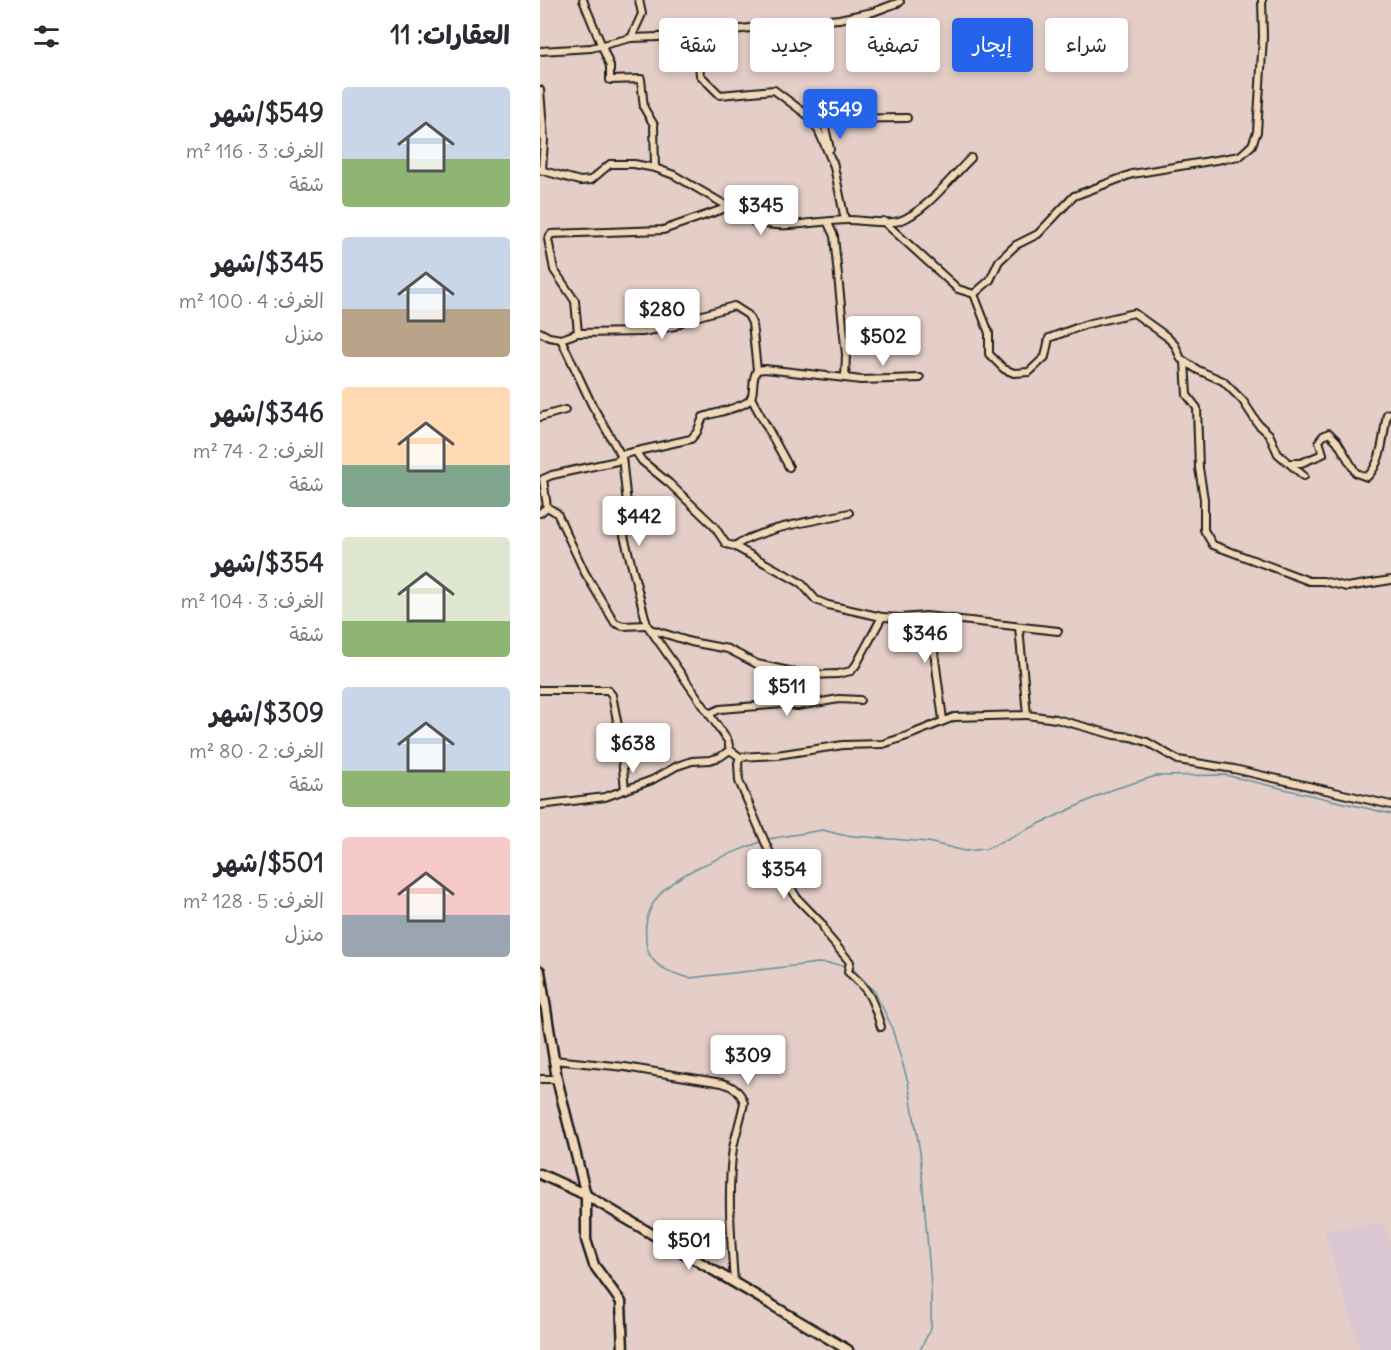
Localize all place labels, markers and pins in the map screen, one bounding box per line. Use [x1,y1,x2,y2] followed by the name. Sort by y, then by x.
[804,89,876,140] pin: $549
[725,185,797,236] pin: $345
[626,289,698,340] pin: $280
[847,316,919,367] pin: $502
[603,496,675,547] pin: $442
[889,613,961,664] pin: $346
[751,666,823,717] pin: $511
[597,723,669,774] pin: $638
[748,849,820,900] pin: $354
[712,1035,784,1086] pin: $309
[653,1220,725,1271] pin: $501

